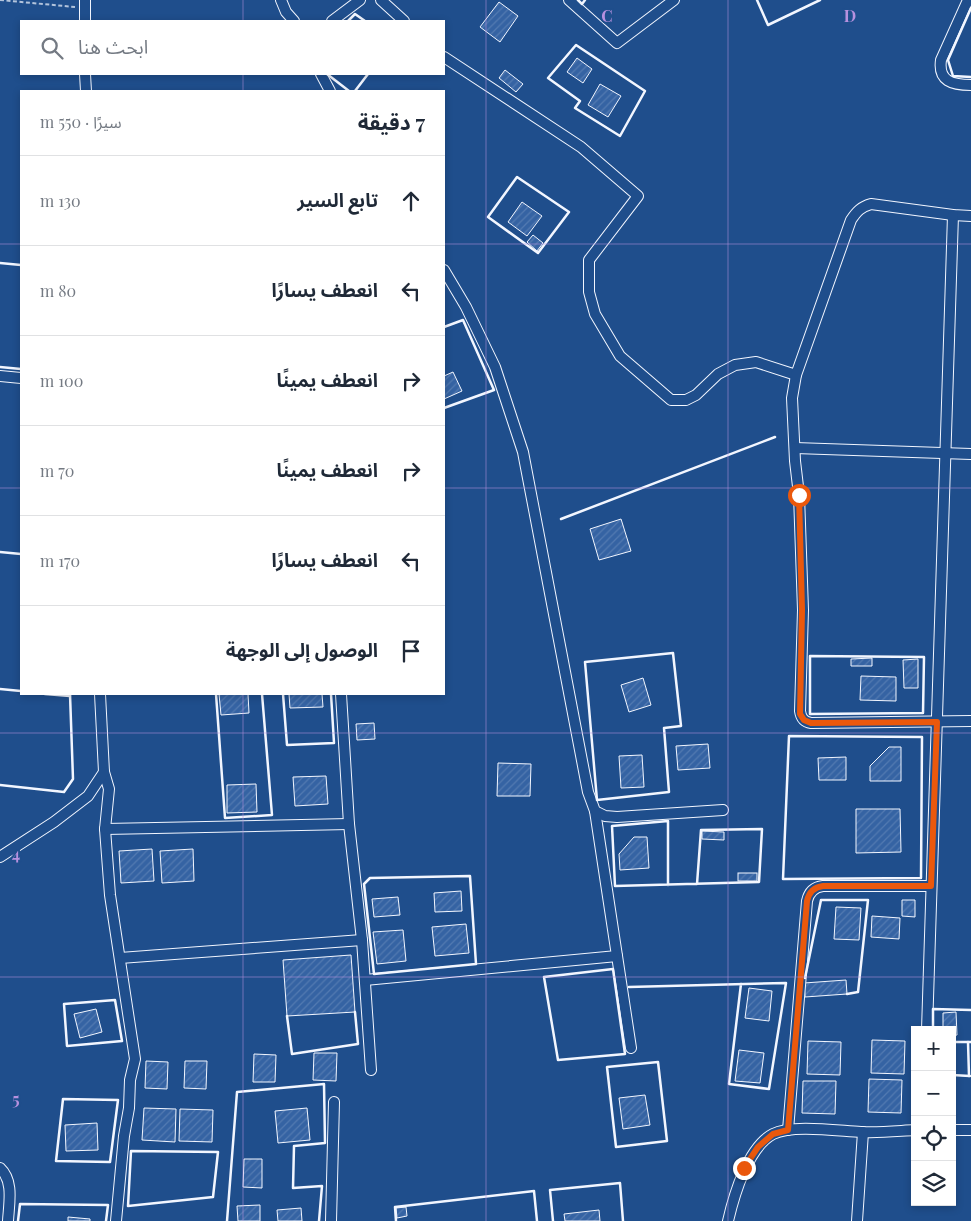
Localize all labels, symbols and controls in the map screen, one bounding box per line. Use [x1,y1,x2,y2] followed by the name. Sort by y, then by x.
[601,5,613,26] text: C
[844,5,856,26] text: D
[20,20,445,75] search box
[78,33,148,59] text: ابحث هنا
[38,34,66,62] icon: search
[358,107,425,135] text: 7 دقيقة
[40,111,122,132] text: سيرًا · 550 m
[297,186,378,212] text: تابع السير
[397,187,425,215] icon: ahead
[40,190,81,211] text: 130 m
[272,276,378,302] text: انعطف يسارًا
[397,277,425,305] icon: left
[40,280,76,301] text: 80 m
[276,366,378,392] text: انعطف يمينًا
[397,367,425,395] icon: right
[40,370,83,391] text: 100 m
[276,456,378,482] text: انعطف يمينًا
[397,457,425,485] icon: right
[40,460,74,481] text: 70 m
[788,484,811,507] route start
[272,546,378,572] text: انعطف يسارًا
[397,547,425,575] icon: left
[40,550,80,571] text: 170 m
[226,636,378,662] text: الوصول إلى الوجهة
[397,637,425,665] icon: arrive
[12,843,20,864] text: 4
[911,1026,956,1206] map controls
[911,1026,956,1071] button: +
[911,1071,956,1116] button: −
[12,1088,20,1109] text: 5
[911,1116,956,1161] button: locate
[733,1157,756,1180] route end
[911,1161,956,1206] button: layers

